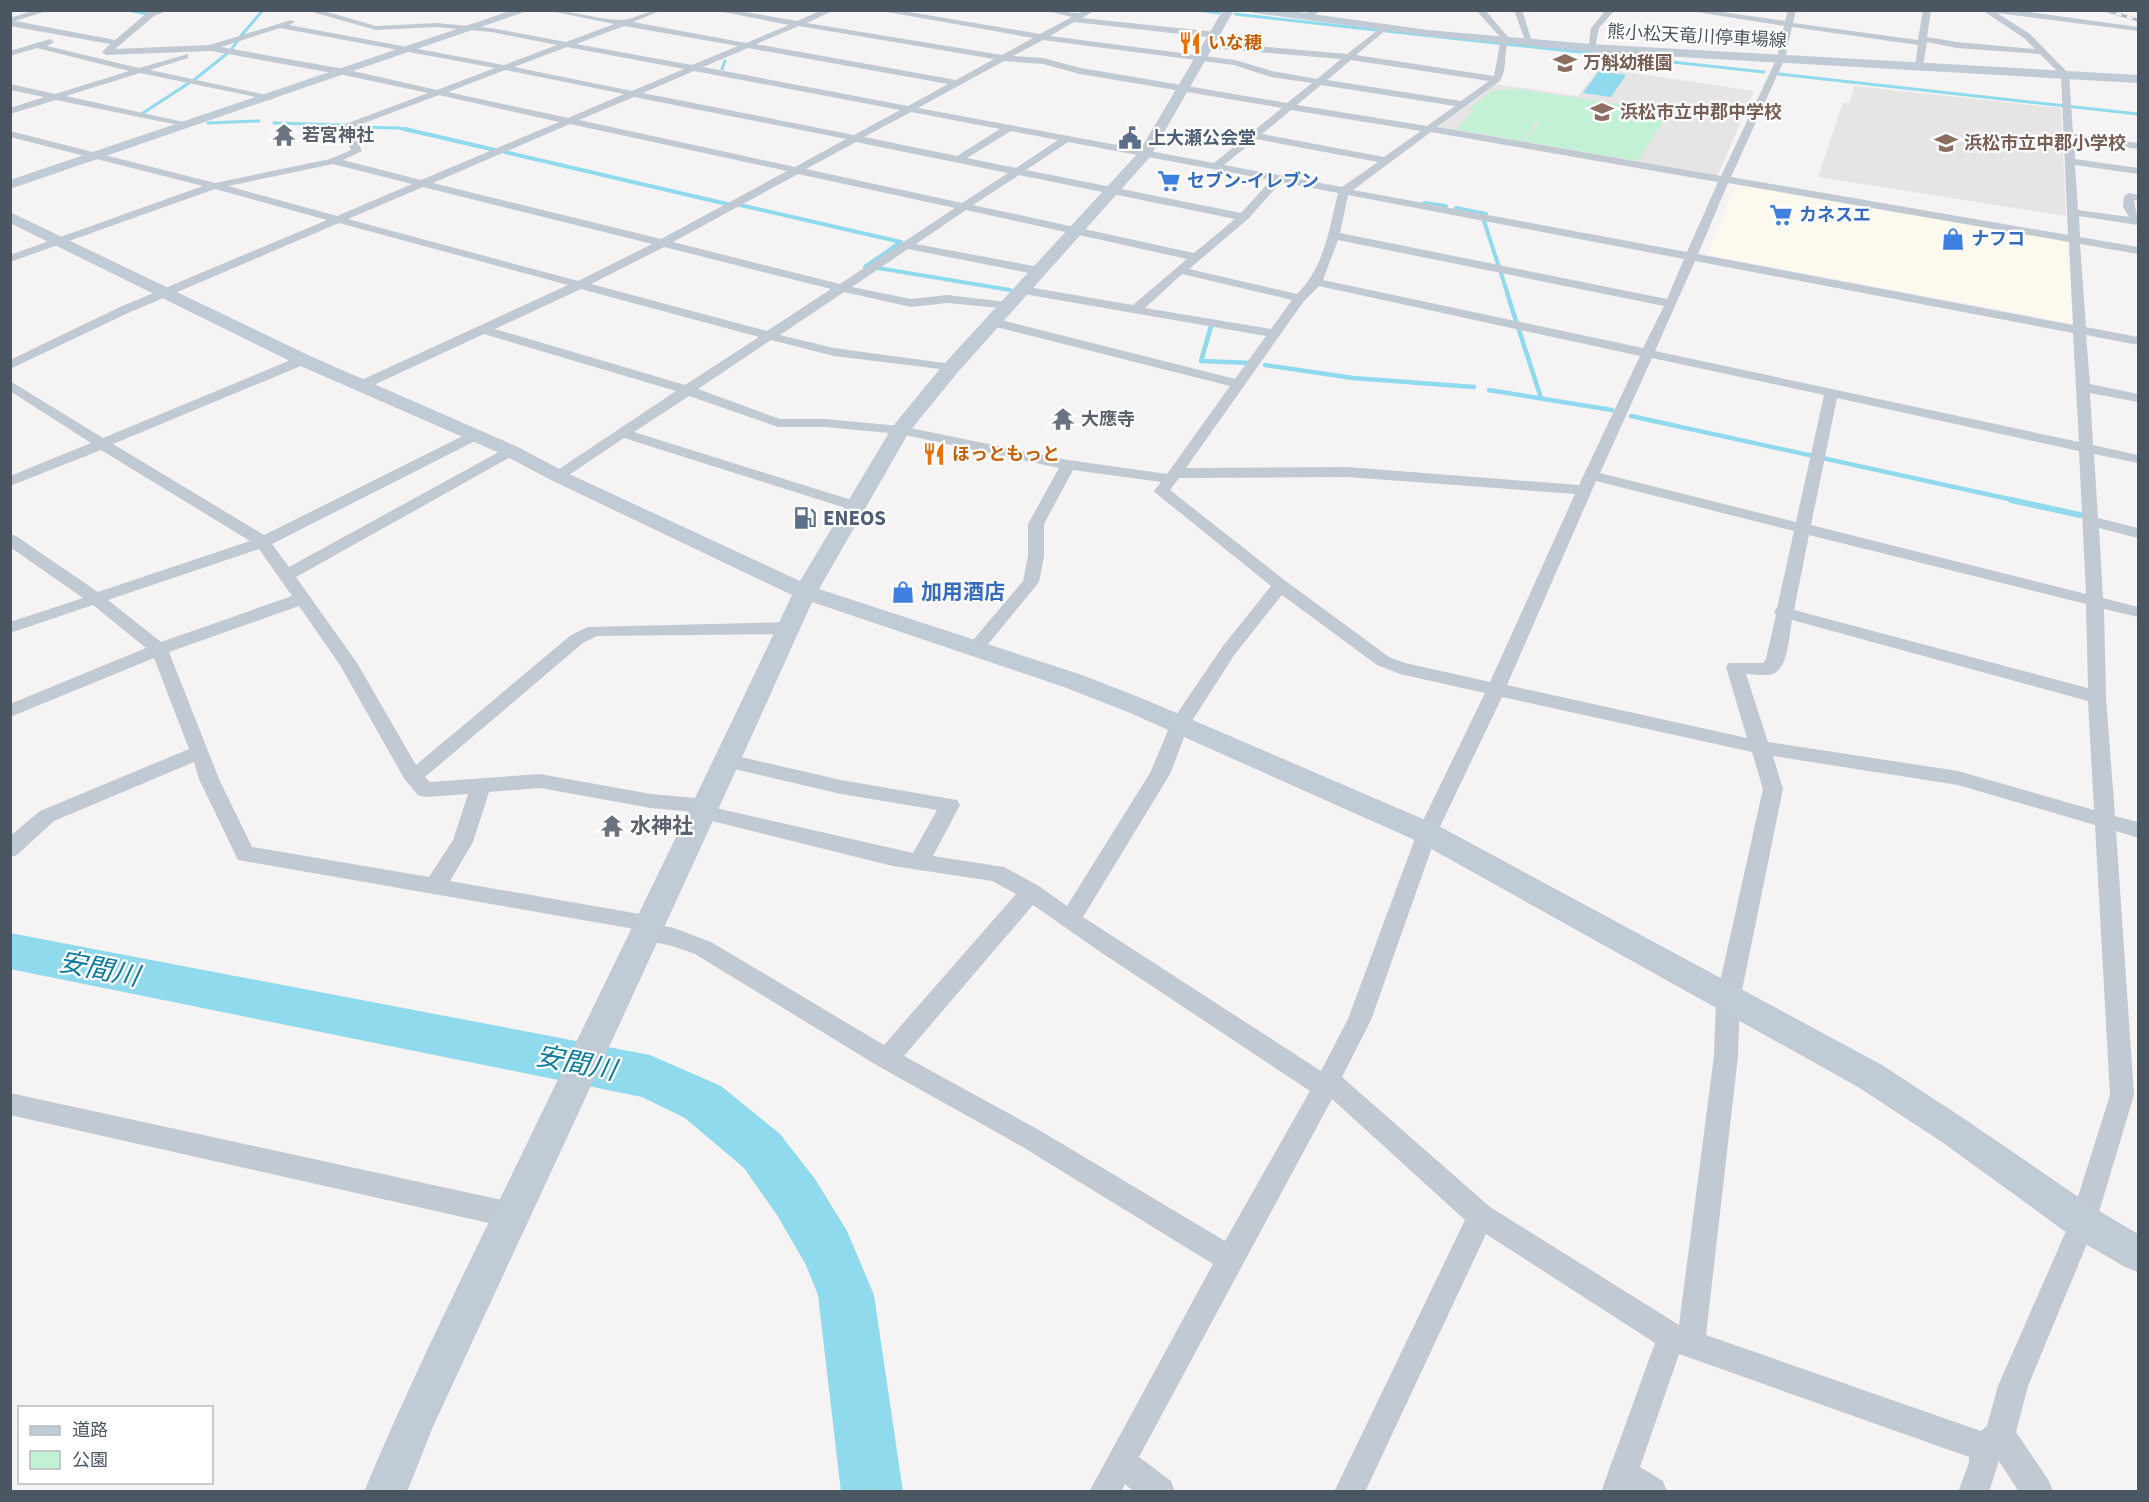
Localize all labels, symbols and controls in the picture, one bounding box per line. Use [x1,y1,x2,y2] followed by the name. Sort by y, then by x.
[1606,19,1788,54] street label: 熊小松天竜川停車場線
[1177,30,1203,56] restaurant icon: いな穂
[1208,31,1262,56] place label: いな穂
[1552,50,1578,76] school or university icon: 万斛幼稚園
[1583,51,1673,76] place label: 万斛幼稚園
[1589,99,1615,125] school or university icon: 浜松市立中郡中学校
[1620,100,1782,125] place label: 浜松市立中郡中学校
[271,122,297,148] temple icon: 若宮神社
[302,123,374,148] place label: 若宮神社
[1117,125,1143,151] public building icon: 上大瀬公会堂
[1148,126,1256,151] place label: 上大瀬公会堂
[1933,130,1959,156] school or university icon: 浜松市立中郡小学校
[1964,131,2126,156] place label: 浜松市立中郡小学校
[1156,168,1182,194] supermarket icon: セブン-イレブン
[1187,169,1319,194] place label: セブン-イレブン
[1768,202,1794,228] supermarket icon: カネスエ
[1799,203,1871,228] place label: カネスエ
[1940,226,1966,252] shop icon: ナフコ
[1971,227,2025,252] place label: ナフコ
[1050,406,1076,432] temple icon: 大應寺
[1081,407,1135,432] place label: 大應寺
[921,441,947,467] restaurant icon: ほっともっと
[952,442,1060,467] place label: ほっともっと
[823,503,886,533] place label: ENEOS
[792,505,818,531] fuel station icon: ENEOS
[921,577,1005,607] place label: 加用酒店
[890,579,916,605] shop icon: 加用酒店
[630,811,693,841] place label: 水神社
[599,813,625,839] temple icon: 水神社
[55,943,145,997] water label: 安間川
[532,1037,622,1091] water label: 安間川
[18,1406,213,1484] legend
[72,1418,108,1443] text: 道路
[72,1448,108,1473] text: 公園

